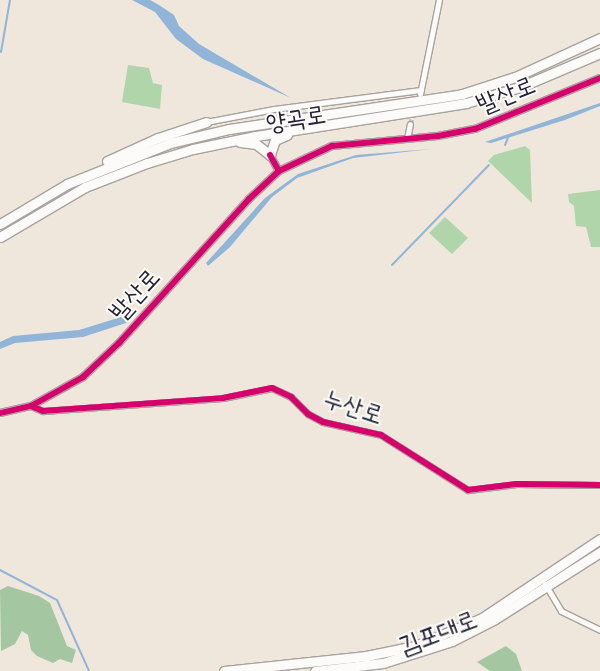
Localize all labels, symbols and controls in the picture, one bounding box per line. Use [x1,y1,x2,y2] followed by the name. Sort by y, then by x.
[472,70,540,120] street label: 발산로
[264,99,328,139] street label: 양곡로
[104,263,166,327] street label: 발산로
[320,383,386,431] street label: 누산로
[395,605,481,661] street label: 김포대로

